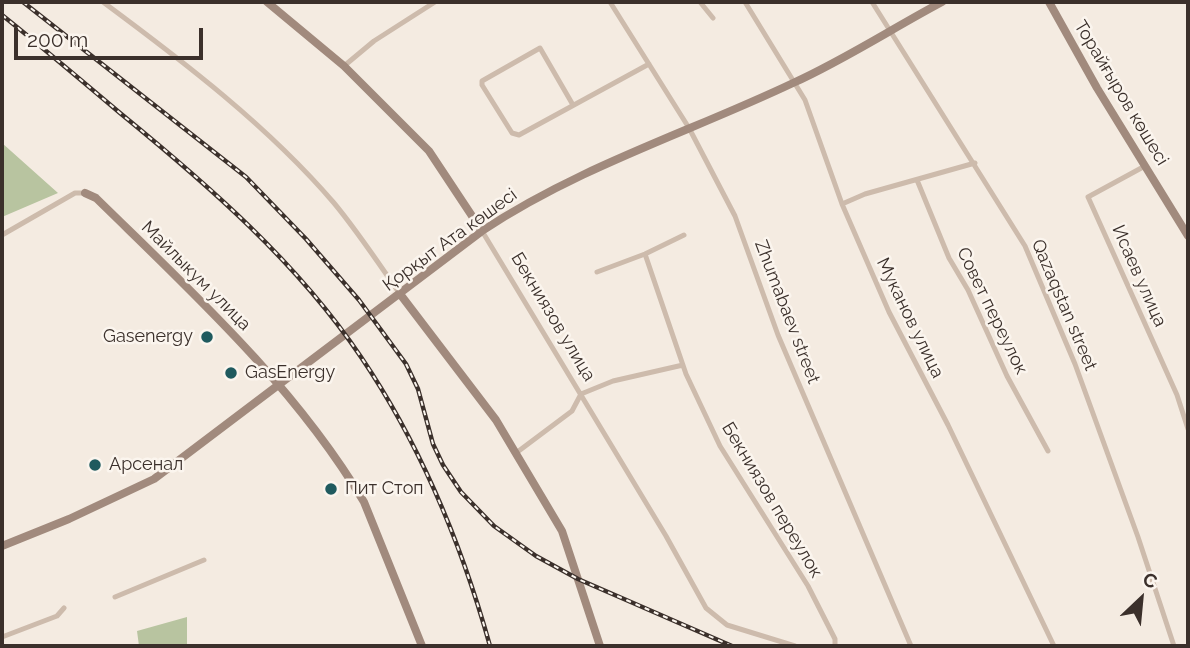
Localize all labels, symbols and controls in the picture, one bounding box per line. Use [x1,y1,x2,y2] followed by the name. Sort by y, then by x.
[18,14,206,58] scale bar
[1069,17,1173,169] street label: Торайғыров көшесі
[27,27,88,52] text: 200 m
[379,184,521,296] street label: Қорқыт Ата көшесі
[137,217,255,335] street label: Майлыкум улица
[1107,222,1171,330] street label: Исаев улица
[1027,236,1101,374] street label: Qazaqstan street
[750,237,824,387] street label: Zhumabaev street
[952,244,1032,378] street label: Совет переулок
[506,249,600,385] street label: Бекниязов улица
[872,254,948,382] street label: Муканов улица
[103,326,193,348] place label: Gasenergy
[199,329,215,345] marker: Gasenergy
[245,362,335,384] place label: GasEnergy
[223,365,239,381] marker: GasEnergy
[717,418,827,582] street label: Бекниязов переулок
[109,454,183,476] place label: Арсенал
[87,457,103,473] marker: Арсенал
[345,478,424,500] place label: Пит Стоп
[323,481,339,497] marker: Пит Стоп
[1106,564,1176,634] north arrow
[1140,567,1161,593] text: С

